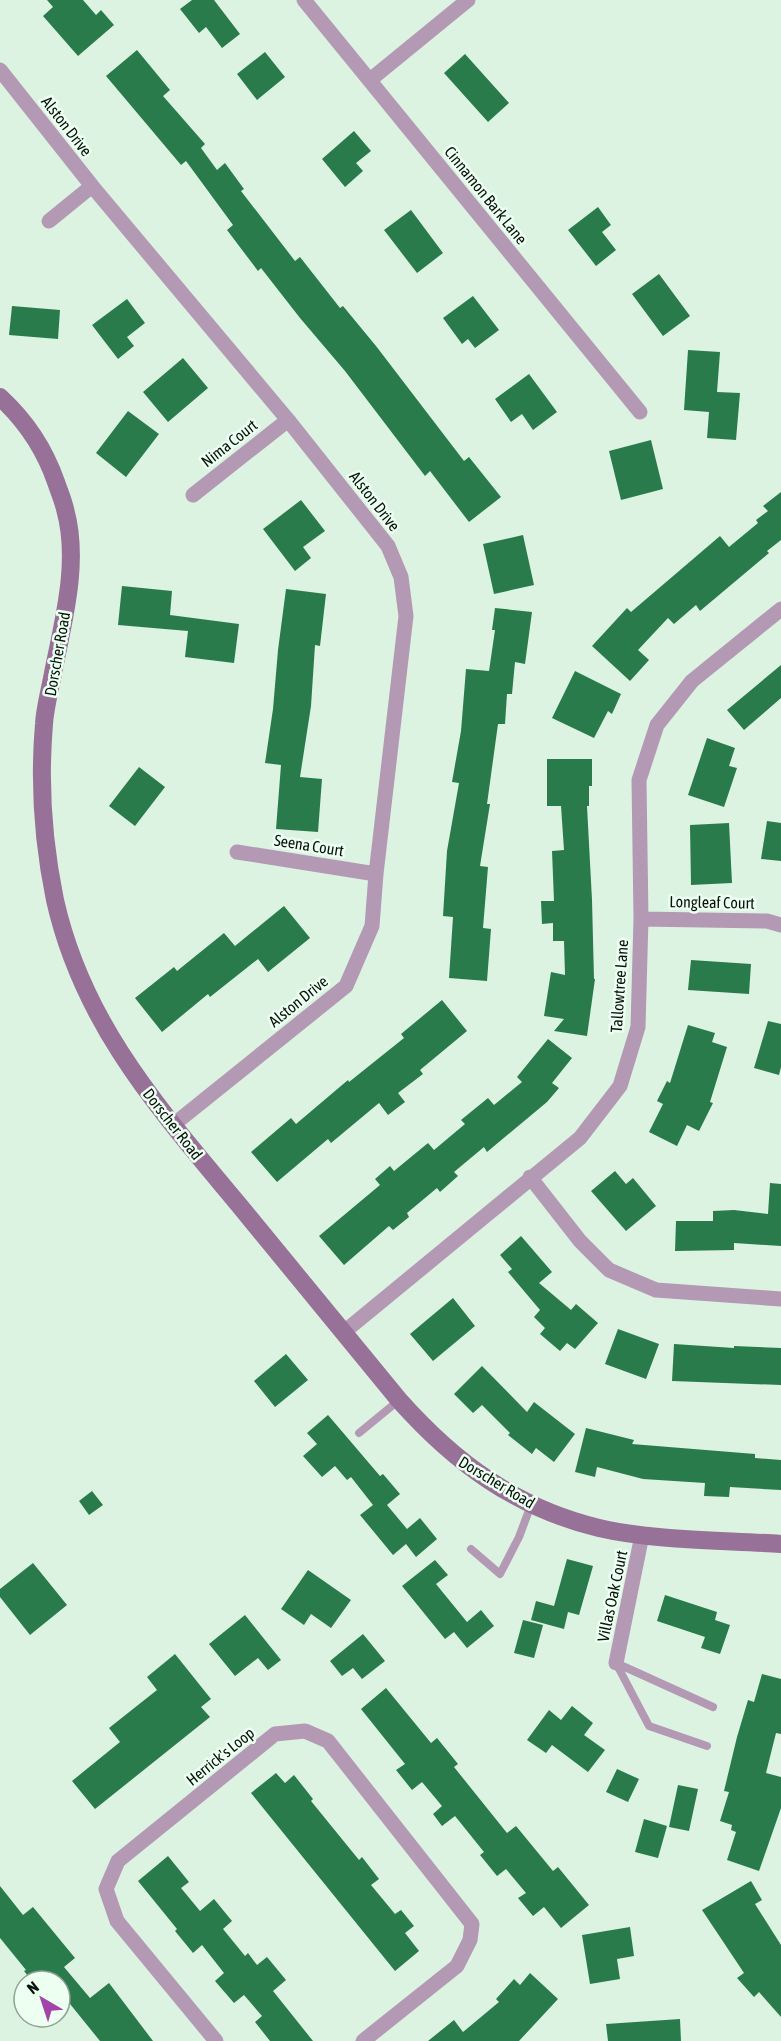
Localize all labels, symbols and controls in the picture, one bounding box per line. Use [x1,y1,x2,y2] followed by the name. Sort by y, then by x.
[38,93,96,159] street label: Alston Drive
[441,143,531,247] street label: Cinnamon Bark Lane
[197,415,261,470] street label: Nima Court
[346,468,404,534] street label: Alston Drive
[41,610,73,698] street label: Dorscher Road
[273,831,345,859] street label: Seena Court
[669,892,755,913] street label: Longleaf Court
[607,939,631,1033] street label: Tallowtree Lane
[265,972,331,1030] street label: Alston Drive
[140,1085,206,1163] street label: Dorscher Road
[456,1452,538,1512] street label: Dorscher Road
[594,1548,631,1643] street label: Villas Oak Court
[183,1723,258,1790] street label: Herrick's Loop
[12,1969,72,2029] north arrow
[23,1977,42,1997] text: N

